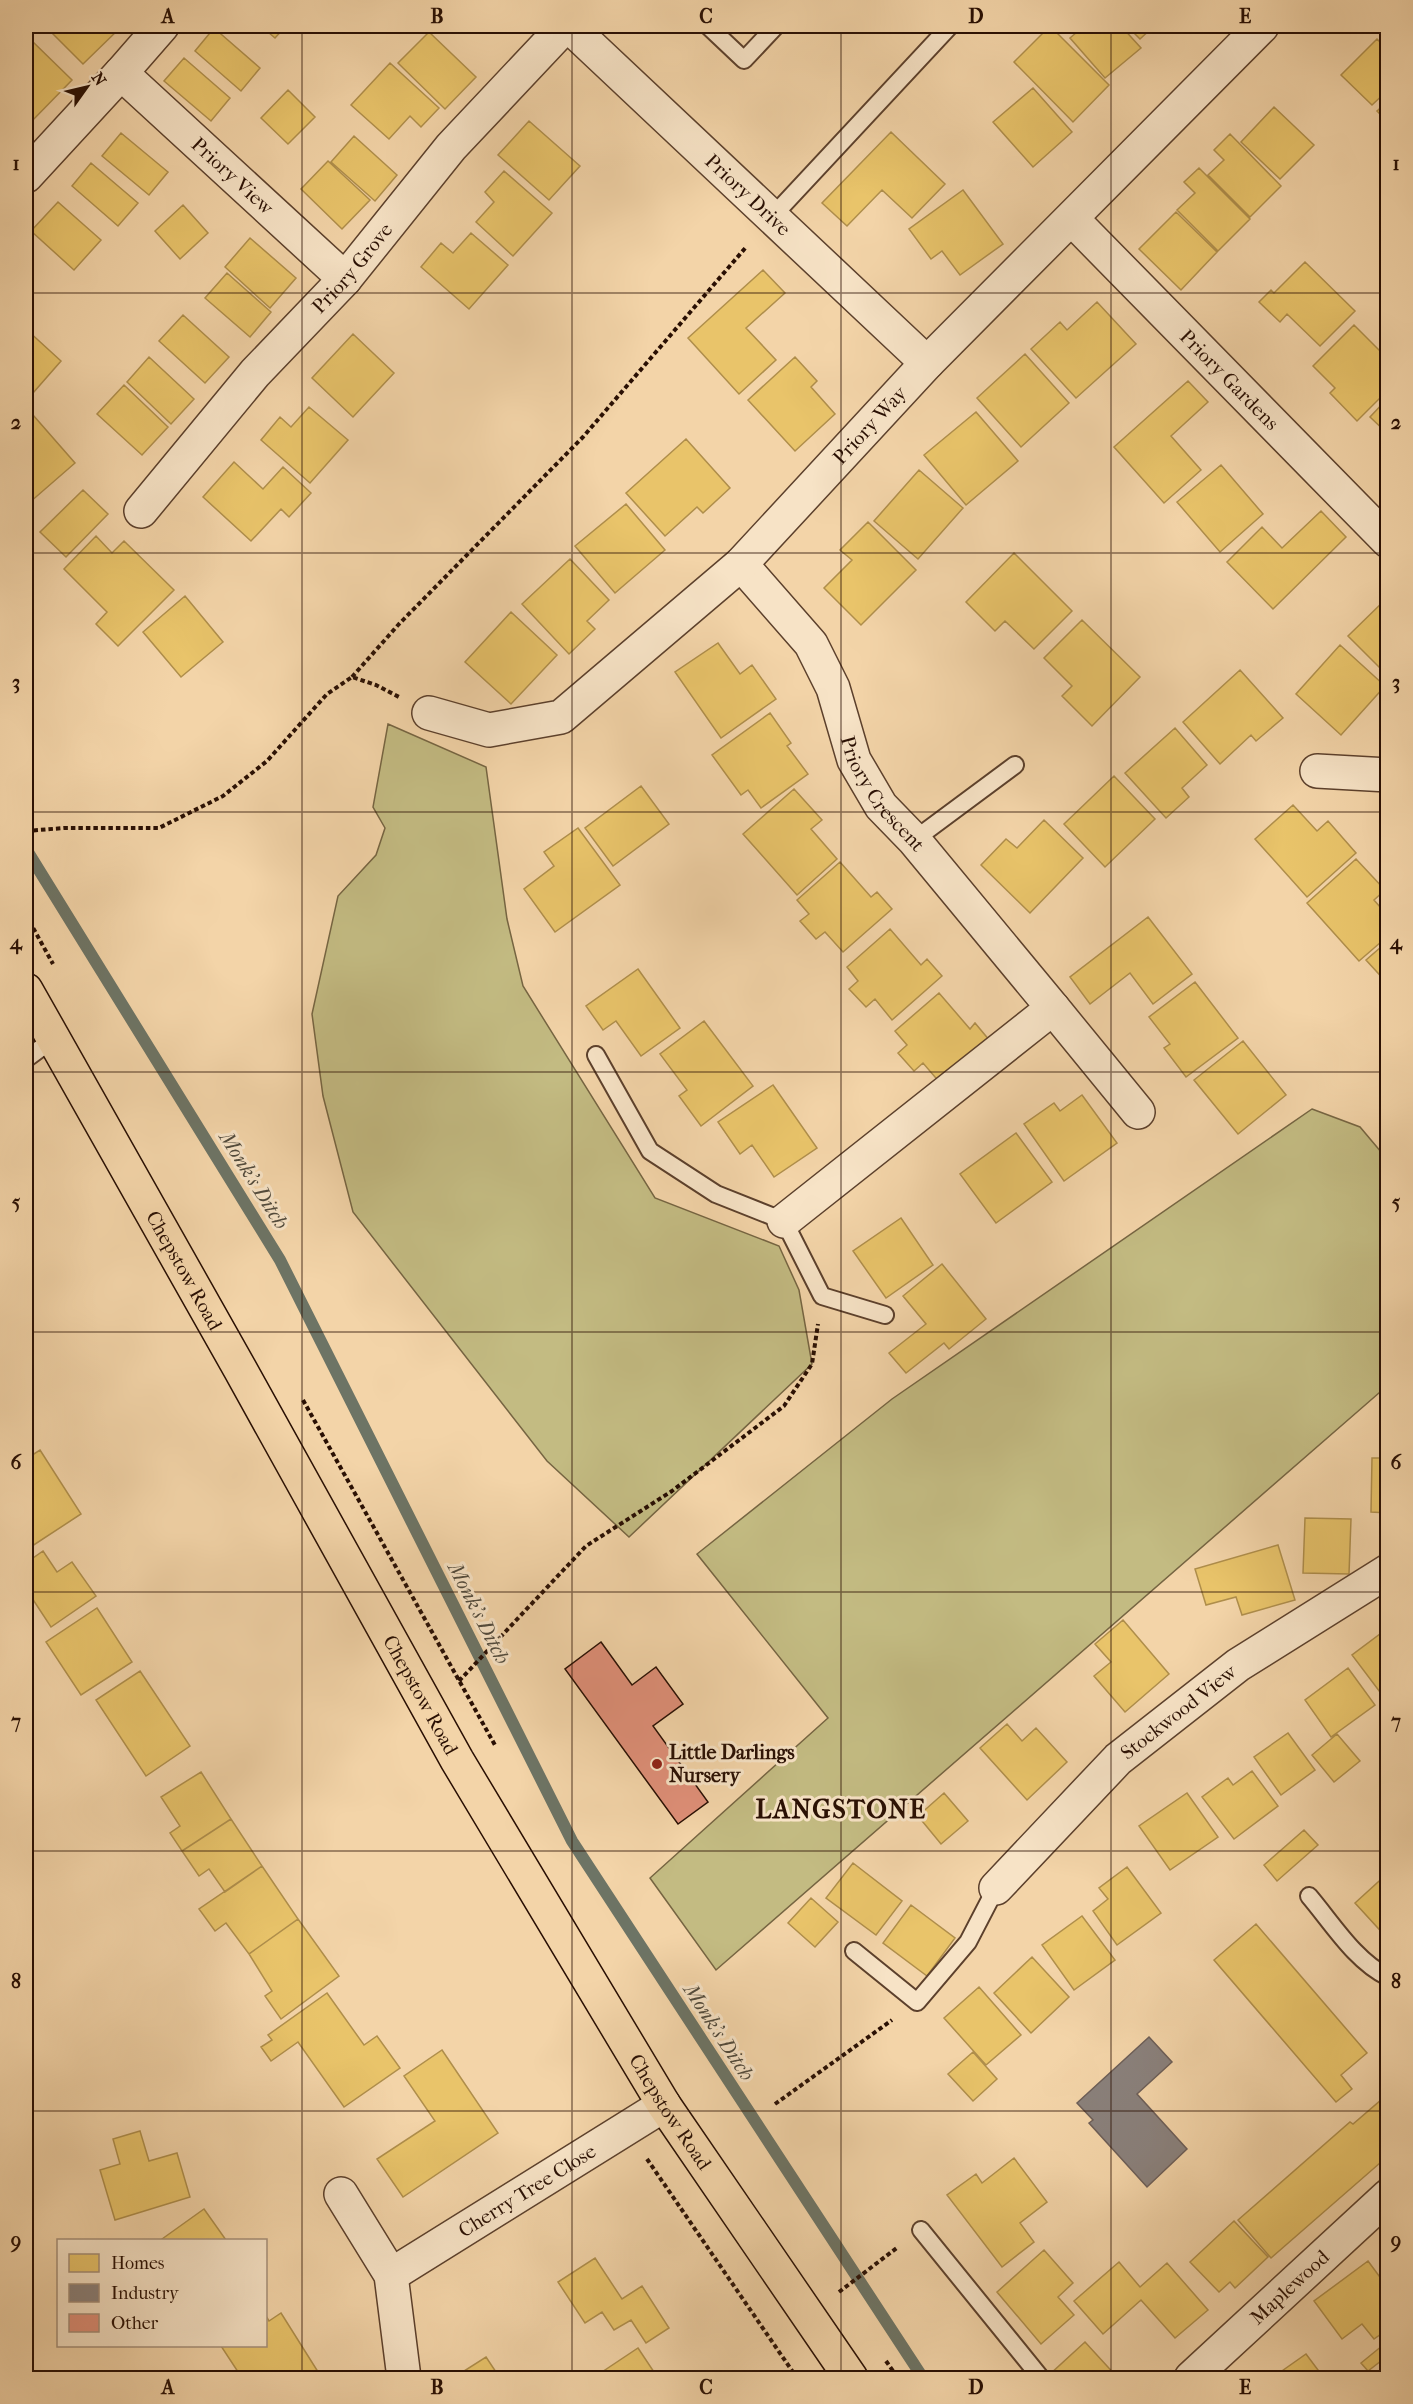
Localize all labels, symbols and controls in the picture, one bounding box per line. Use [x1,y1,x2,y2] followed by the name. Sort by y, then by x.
[160,5,176,28] text: A
[430,5,444,28] text: B
[699,5,713,28] text: C
[968,5,984,28] text: D
[1239,5,1251,28] text: E
[57,57,117,117] north arrow
[88,69,111,90] text: N
[187,132,279,220] street label: Priory View
[701,149,796,240] street label: Priory Drive
[12,152,20,175] text: 1
[1392,152,1400,175] text: 1
[307,218,397,318] street label: Priory Grove
[1175,325,1284,435] street label: Priory Gardens
[828,380,912,469] street label: Priory Way
[11,411,21,434] text: 2
[1391,411,1401,434] text: 2
[12,671,20,694] text: 3
[1392,671,1400,694] text: 3
[836,733,930,856] street label: Priory Crescent
[9,931,23,955] text: 4
[1389,931,1403,955] text: 4
[213,1125,294,1234] water label: Monk's Ditch
[12,1191,21,1214] text: 5
[1392,1191,1401,1214] text: 5
[142,1207,228,1335] street label: Chepstow Road
[11,1451,23,1474] text: 6
[1391,1451,1403,1474] text: 6
[442,1556,515,1668] water label: Monk's Ditch
[378,1631,464,1760] street label: Chepstow Road
[1116,1659,1241,1764] street label: Stockwood View
[10,1710,21,1733] text: 7
[1390,1710,1401,1733] text: 7
[669,1741,795,1787] place label: Little Darlings Nursery
[650,1757,664,1771] marker: Little Darlings Nursery
[755,1794,927,1825] district label: LANGSTONE
[11,1970,21,1993] text: 8
[1391,1970,1401,1993] text: 8
[678,1977,759,2085] water label: Monk's Ditch
[625,2050,717,2175] street label: Chepstow Road
[454,2139,600,2242] street label: Cherry Tree Close
[10,2230,21,2253] text: 9
[1390,2230,1401,2253] text: 9
[57,2239,267,2347] legend
[1245,2244,1334,2329] street label: Maplewood
[111,2253,165,2274] text: Homes
[111,2283,180,2304] text: Industry
[111,2313,159,2334] text: Other
[160,2376,176,2399] text: A
[430,2376,444,2399] text: B
[699,2376,713,2399] text: C
[968,2376,984,2399] text: D
[1239,2376,1251,2399] text: E

